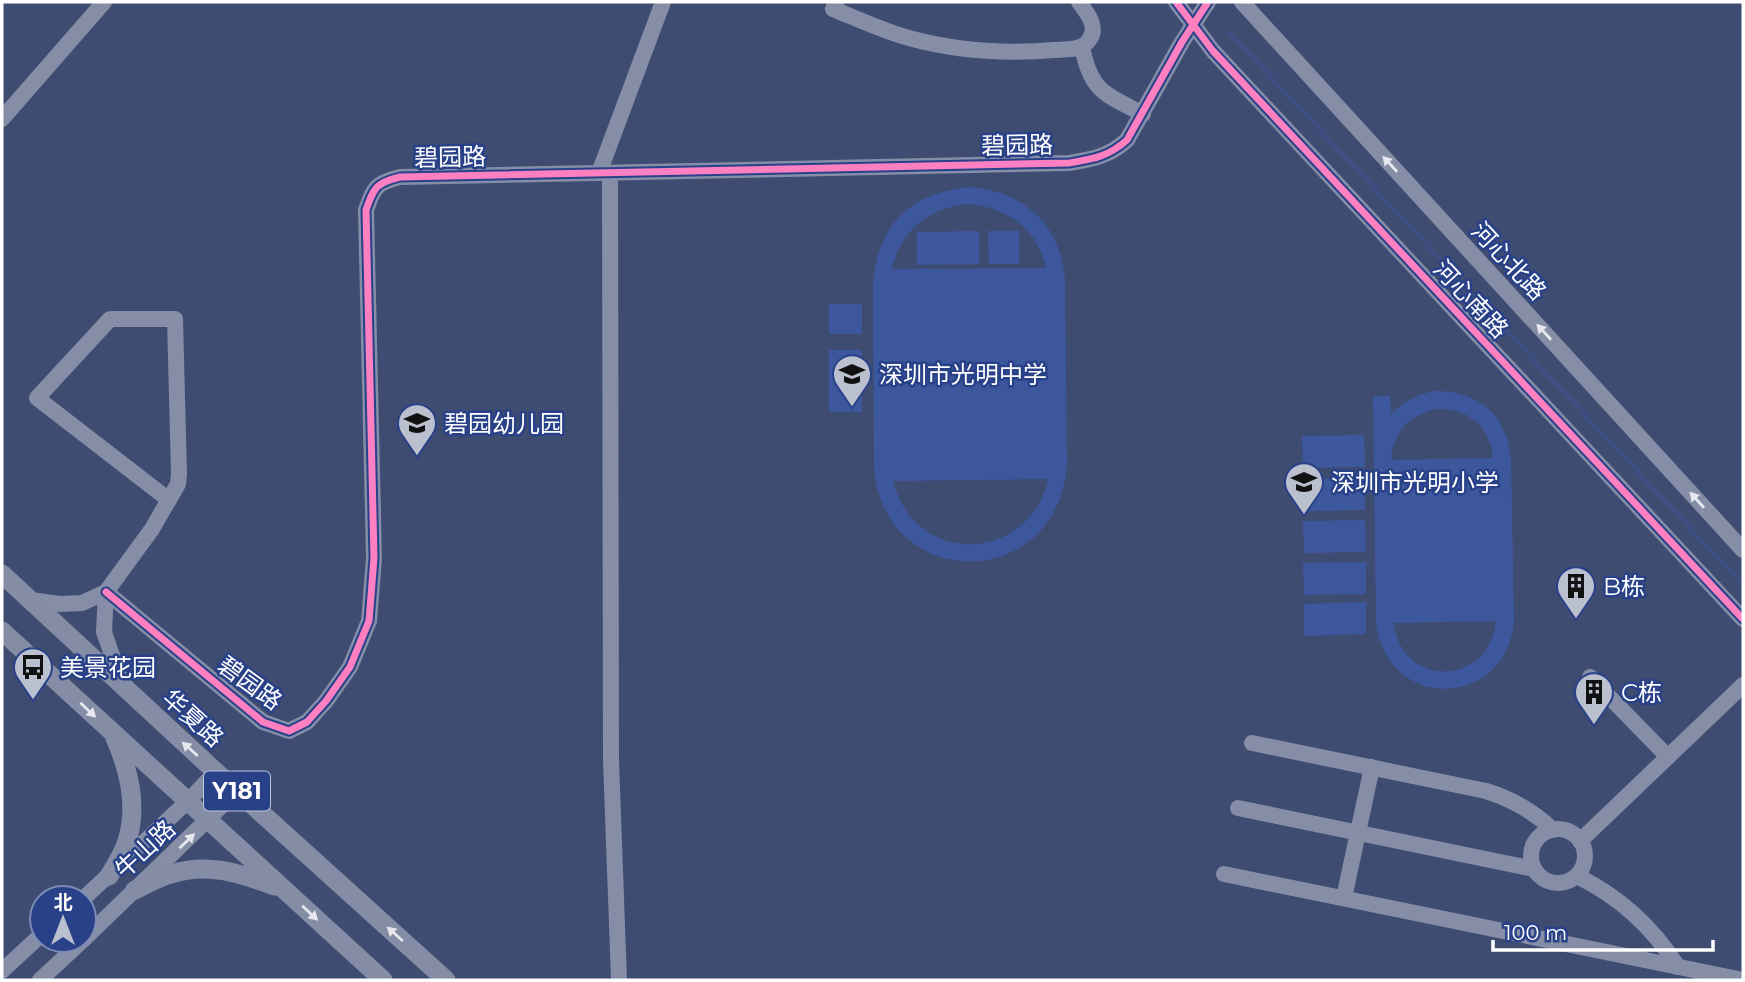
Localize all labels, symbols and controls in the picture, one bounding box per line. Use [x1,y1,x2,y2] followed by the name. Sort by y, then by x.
[981,130,1053,160] street label: 碧园路
[414,142,486,172] street label: 碧园路
[1382,155,1398,173] one-way arrow
[1466,216,1552,306] street label: 河心北路
[1428,254,1514,344] street label: 河心南路
[1536,324,1552,341] one-way arrow
[831,353,873,408] school or university icon: 深圳市光明中学
[879,360,1047,389] place label: 深圳市光明中学
[396,402,438,457] school or university icon: 碧园幼儿园
[444,409,564,438] place label: 碧园幼儿园
[1283,461,1325,516] school or university icon: 深圳市光明小学
[1331,468,1499,497] place label: 深圳市光明小学
[1689,491,1705,509] one-way arrow
[1555,565,1597,620] building icon: B栋
[1603,572,1645,601] place label: B栋
[12,646,54,701] bus stop icon: 美景花园
[212,650,288,716] street label: 碧园路
[60,653,156,682] place label: 美景花园
[1573,671,1615,726] building icon: C栋
[1621,678,1662,707] place label: C栋
[157,683,229,753] street label: 华夏路
[79,702,96,718] one-way arrow
[182,741,199,757] one-way arrow
[204,772,270,810] road number: Y181
[109,814,181,884] street label: 牛山路
[178,833,196,849] one-way arrow
[28,884,98,954] north arrow
[53,891,73,914] text: 北
[301,905,319,921] one-way arrow
[1493,908,1714,952] scale bar
[1504,920,1567,945] text: 100 m
[387,927,404,943] one-way arrow

